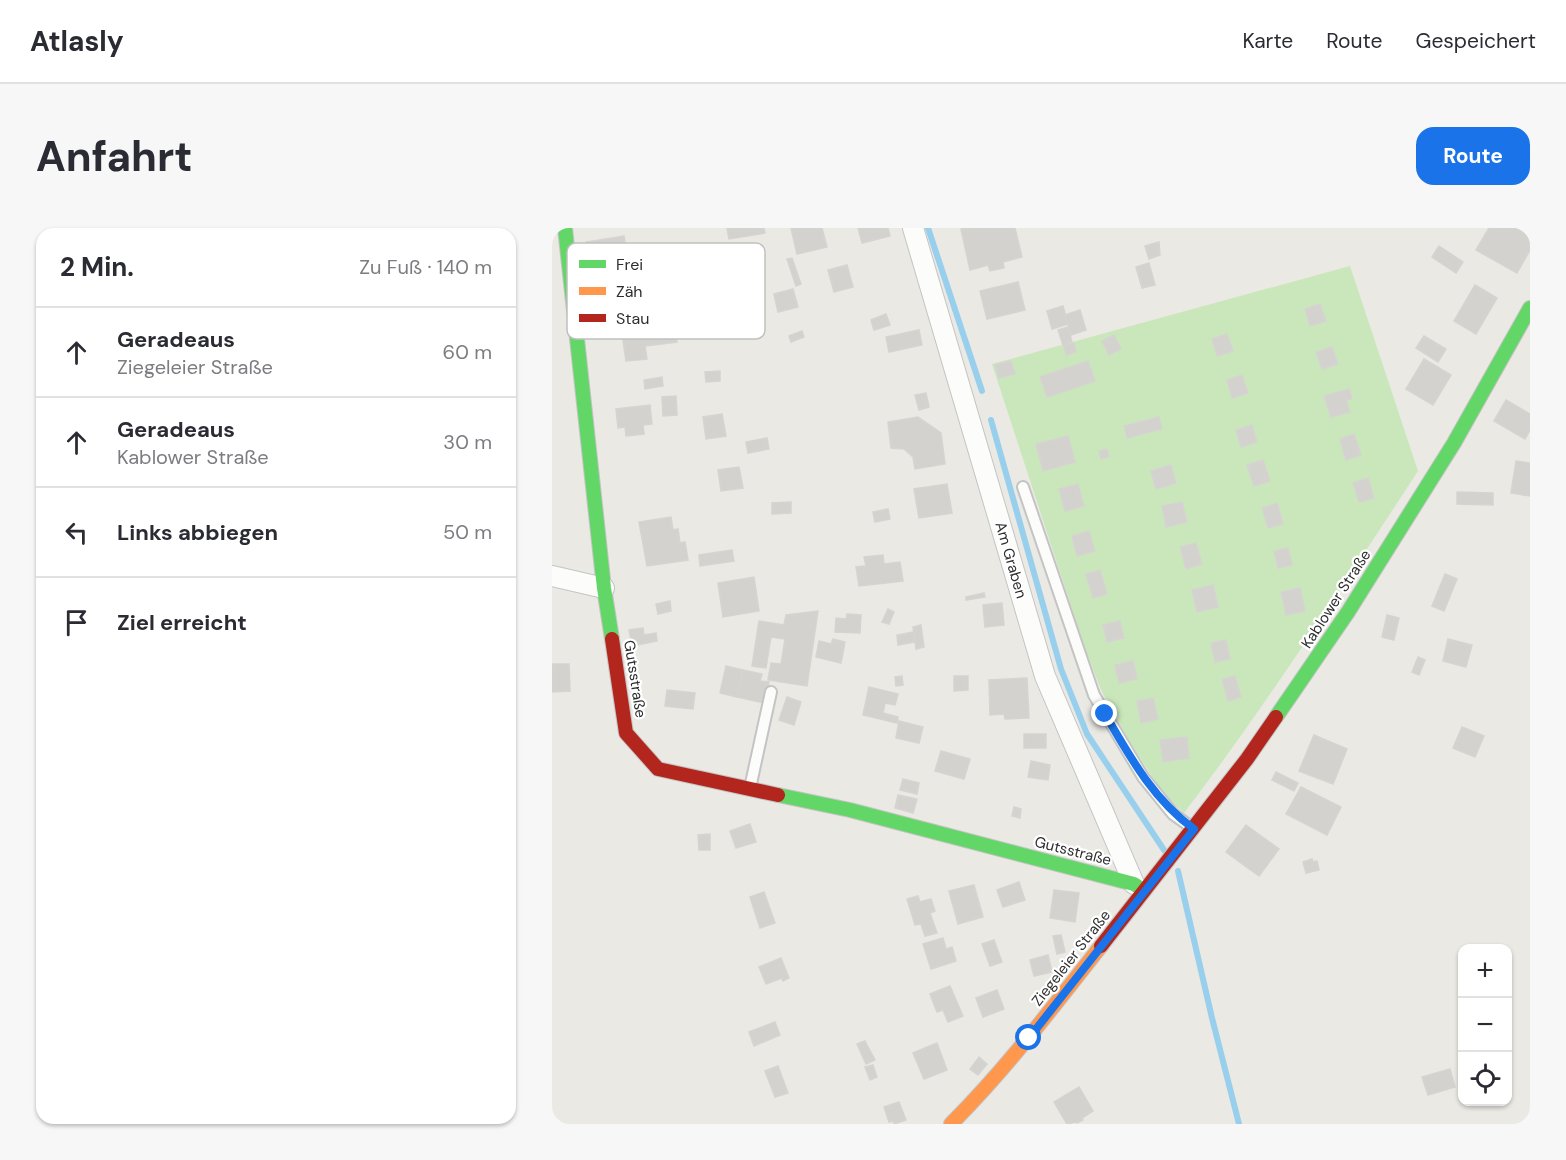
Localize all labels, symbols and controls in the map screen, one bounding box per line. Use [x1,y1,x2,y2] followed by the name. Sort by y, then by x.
[30,23,124,60] text: Atlasly
[1242,27,1293,55] text: Karte
[1326,27,1382,55] text: Route
[1415,27,1536,55] text: Gespeichert
[1416,127,1530,185] button: Route
[36,129,192,184] text: Anfahrt
[567,243,765,339] legend
[60,250,134,284] text: 2 Min.
[359,254,492,280] text: Zu Fuß · 140 m
[616,254,643,275] text: Frei
[616,281,643,302] text: Zäh
[616,308,649,329] text: Stau
[117,325,235,354] text: Geradeaus
[60,336,93,369] icon: ahead
[443,339,492,365] text: 60 m
[117,354,273,380] text: Ziegeleier Straße
[117,415,235,444] text: Geradeaus
[60,426,93,459] icon: ahead
[443,429,492,455] text: 30 m
[117,444,269,470] text: Kablower Straße
[60,516,93,549] icon: left
[117,518,278,547] text: Links abbiegen
[443,519,492,545] text: 50 m
[991,519,1031,601] street label: Am Graben
[1297,546,1375,652] street label: Kablower Straße
[60,606,93,639] icon: arrive
[117,608,247,637] text: Ziel erreicht
[619,639,651,719] street label: Gutsstraße
[1091,700,1117,726] route end
[1033,832,1113,870] street label: Gutsstraße
[1027,906,1115,1010] street label: Ziegeleier Straße
[1458,944,1512,1106] map controls
[1458,944,1512,998] button: +
[1458,998,1512,1052] button: −
[1015,1024,1041,1050] route start
[1458,1052,1512,1106] button: locate

